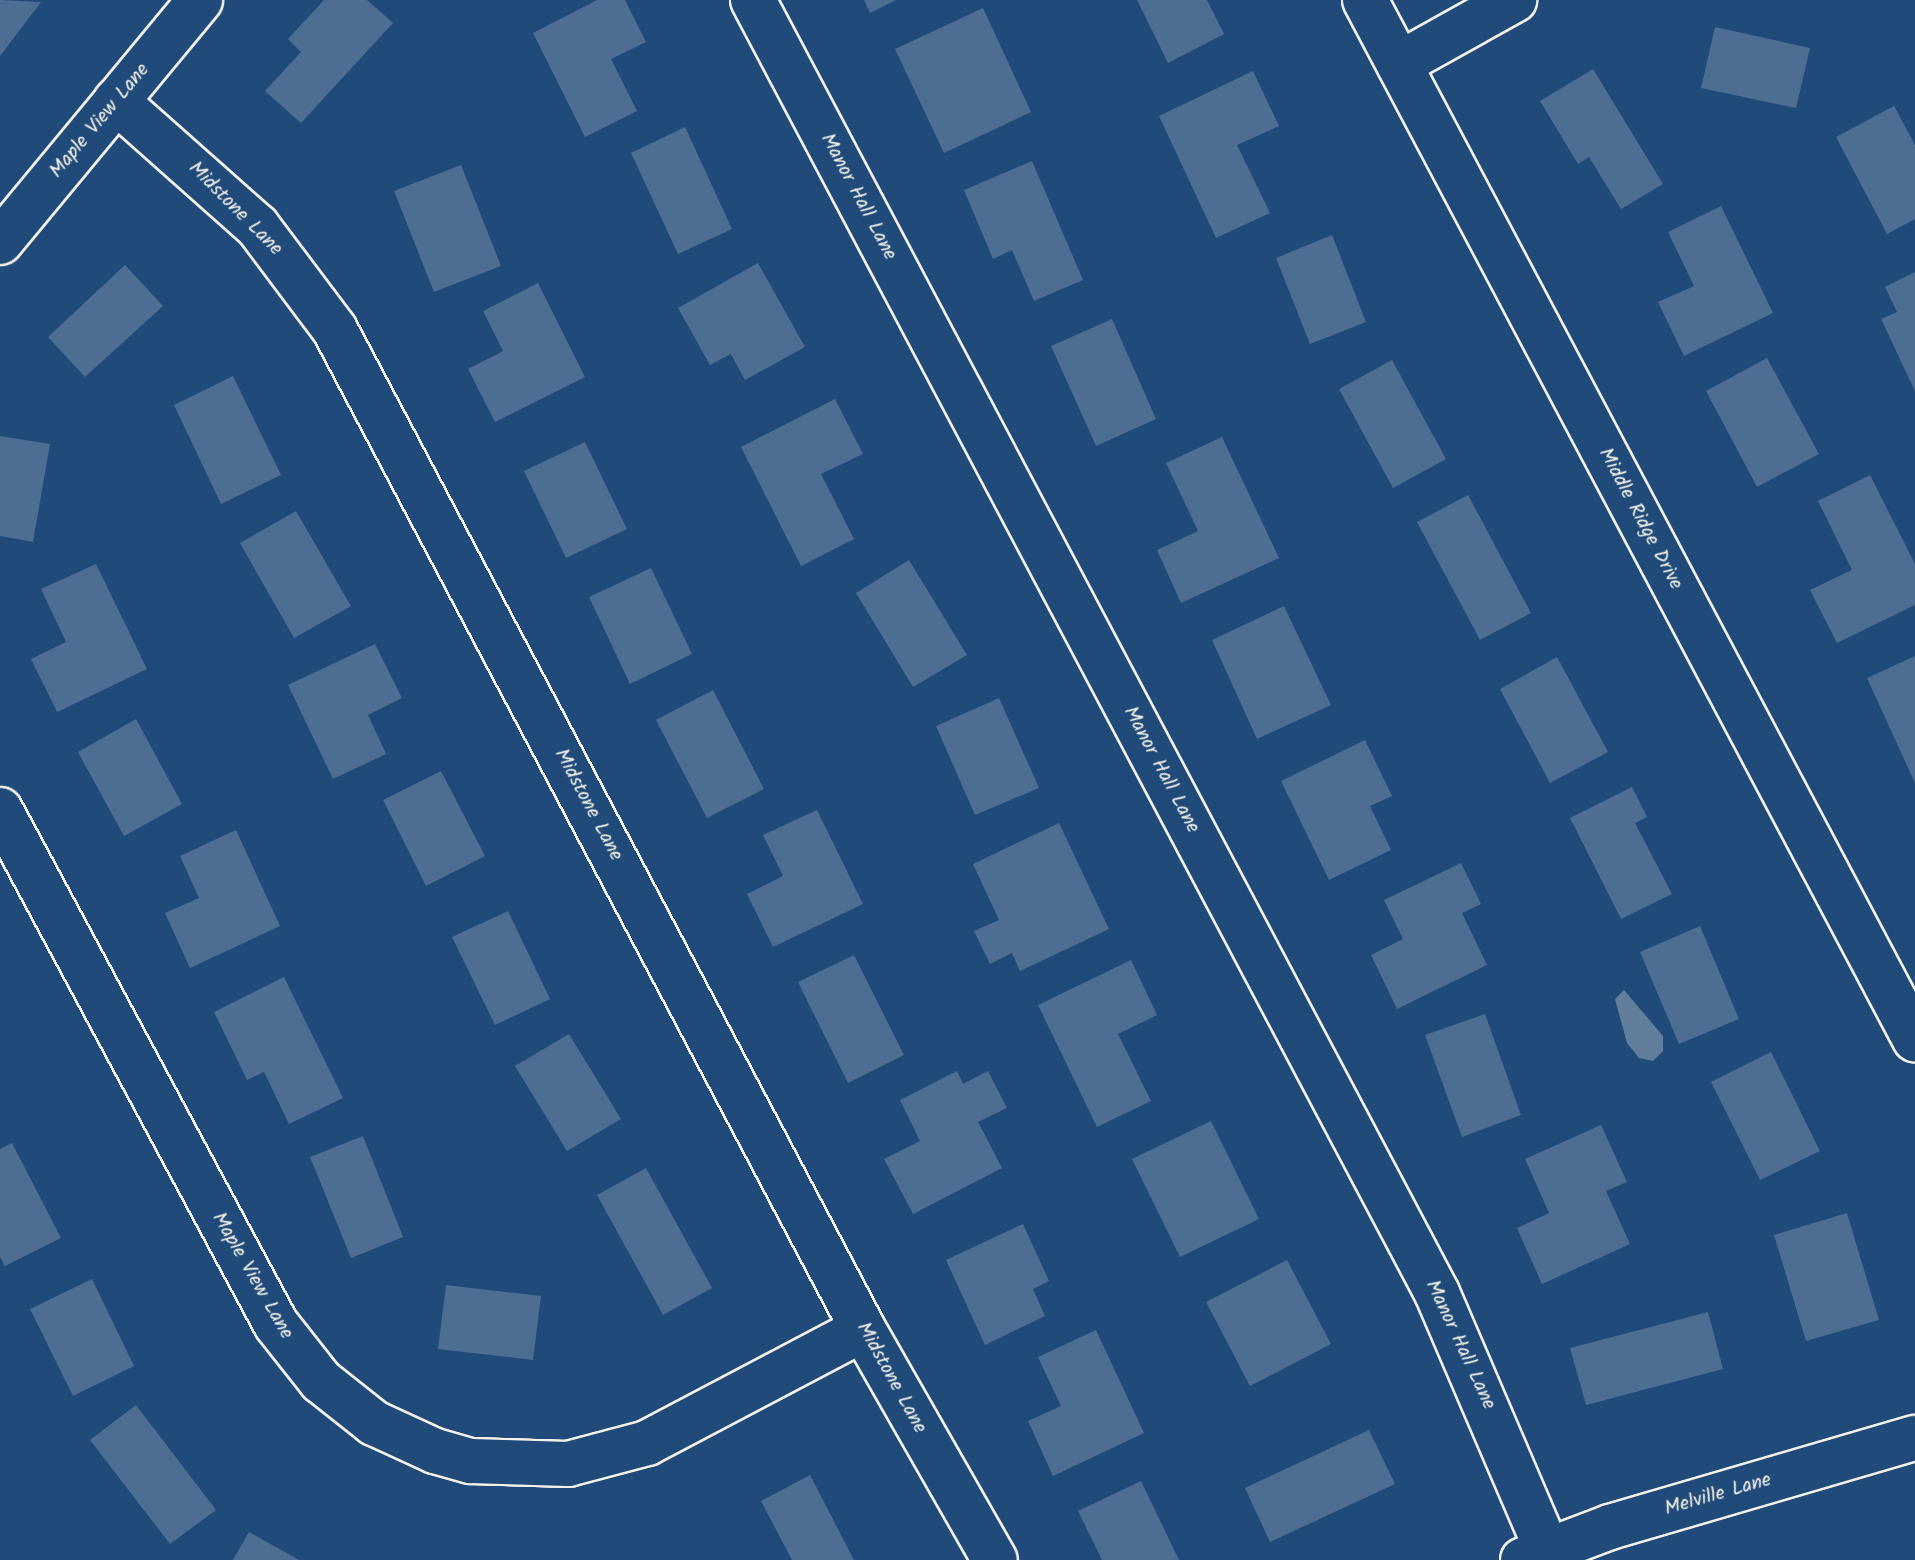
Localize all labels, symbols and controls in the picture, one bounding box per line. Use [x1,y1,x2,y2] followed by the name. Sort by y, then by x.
[45,59,155,183] street label: Maple View Lane
[815,130,901,264] street label: Manor Hall Lane
[183,157,287,261] street label: Midstone Lane
[1593,444,1687,594] street label: Middle Ridge Drive
[1118,703,1204,837] street label: Manor Hall Lane
[548,745,628,865] street label: Midstone Lane
[206,1208,298,1344] street label: Maple View Lane
[1420,1276,1500,1414] street label: Manor Hall Lane
[851,1318,931,1438] street label: Midstone Lane
[1662,1468,1774,1522] street label: Melville Lane

